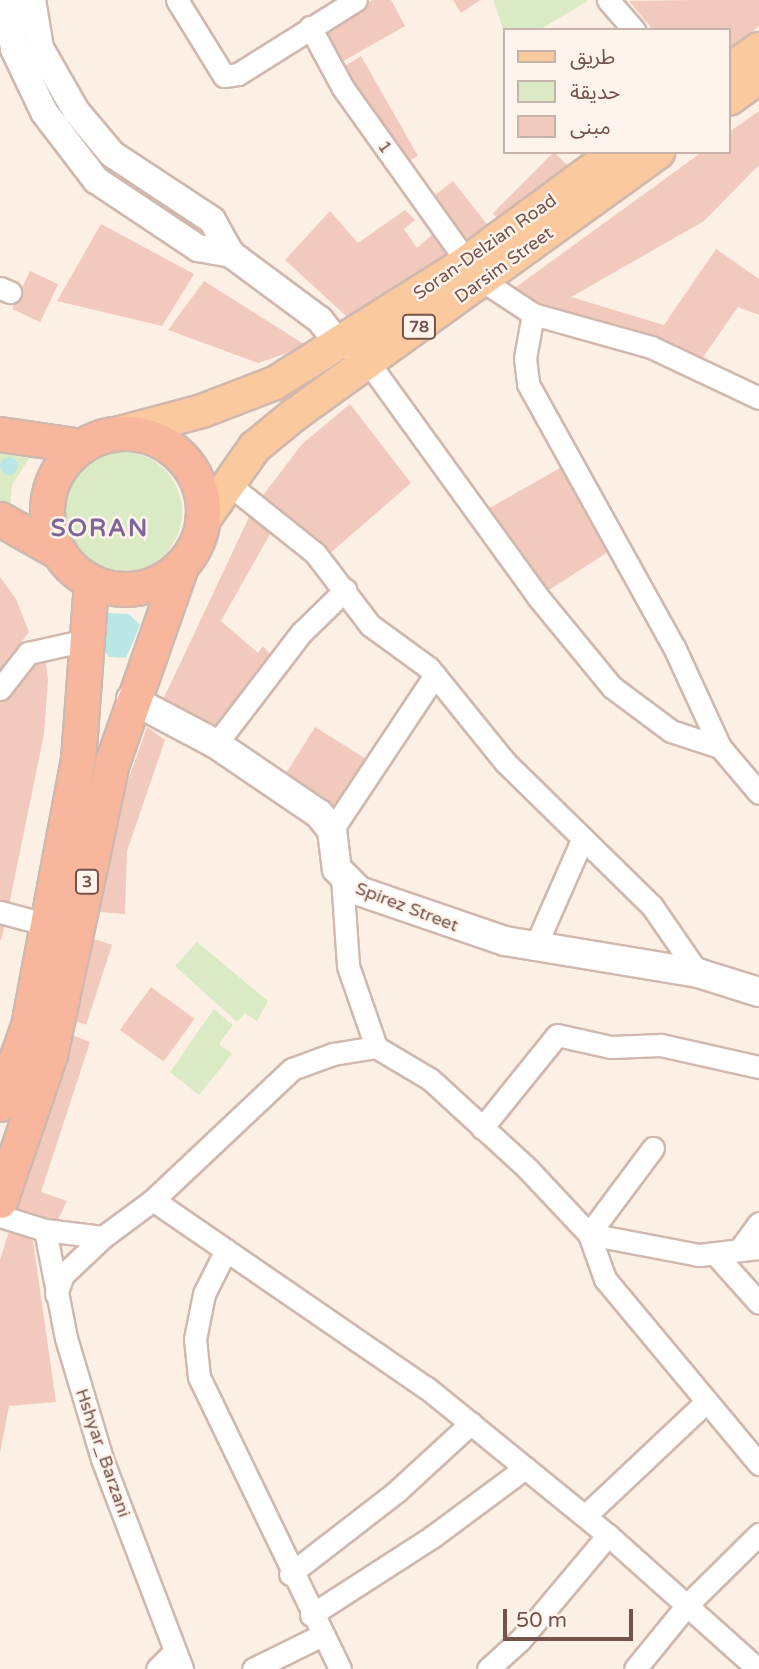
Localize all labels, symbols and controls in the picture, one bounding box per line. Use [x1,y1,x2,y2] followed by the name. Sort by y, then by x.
[504,28,731,154] legend
[570,45,615,70] text: طريق
[570,80,620,105] text: حديقة
[570,115,611,140] text: مبنى
[373,136,397,158] street label: 1
[409,190,561,304] street label: Soran-Delzian Road
[451,222,557,308] street label: Darsim Street
[402,314,436,340] road number: 78
[51,515,149,543] district label: SORAN
[75,870,99,894] road number: 3
[352,877,462,937] street label: Spirez Street
[71,1386,135,1520] street label: Hshyar_Barzani
[507,1596,636,1640] scale bar
[516,1608,567,1633] text: 50 m

